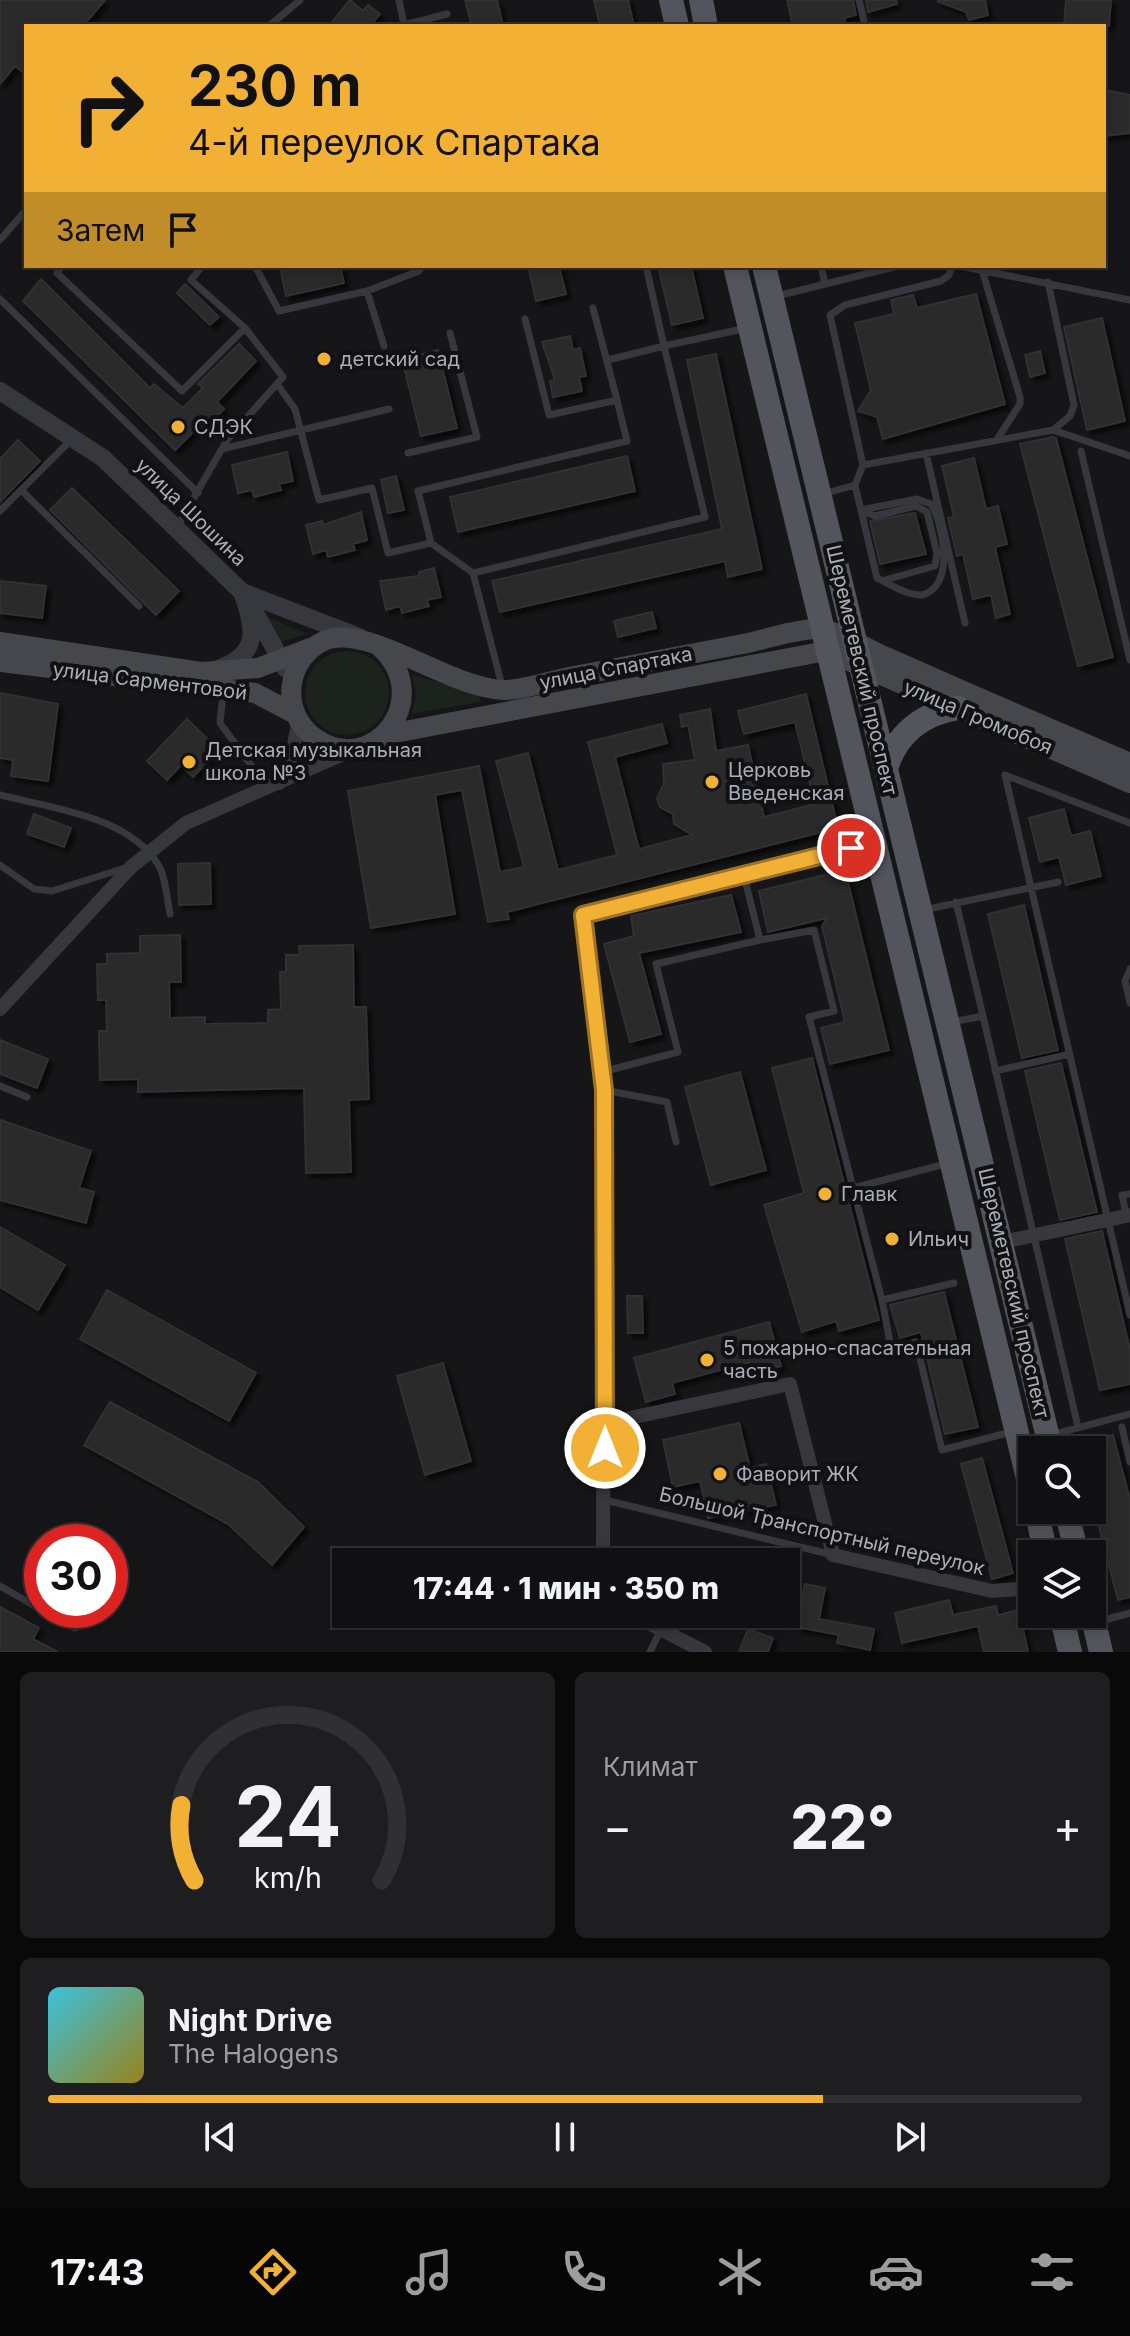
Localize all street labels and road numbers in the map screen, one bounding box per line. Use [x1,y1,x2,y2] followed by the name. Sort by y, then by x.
[131,453,251,571] street label: улица Шошина
[821,542,903,798] street label: Шереметевский проспект
[538,641,694,695] street label: улица Спартака
[52,657,248,705] street label: улица Сарментовой
[900,675,1056,759] street label: улица Громобоя
[973,1165,1055,1421] street label: Шереметевский проспект
[657,1482,987,1580] street label: Большой Транспортный переулок

